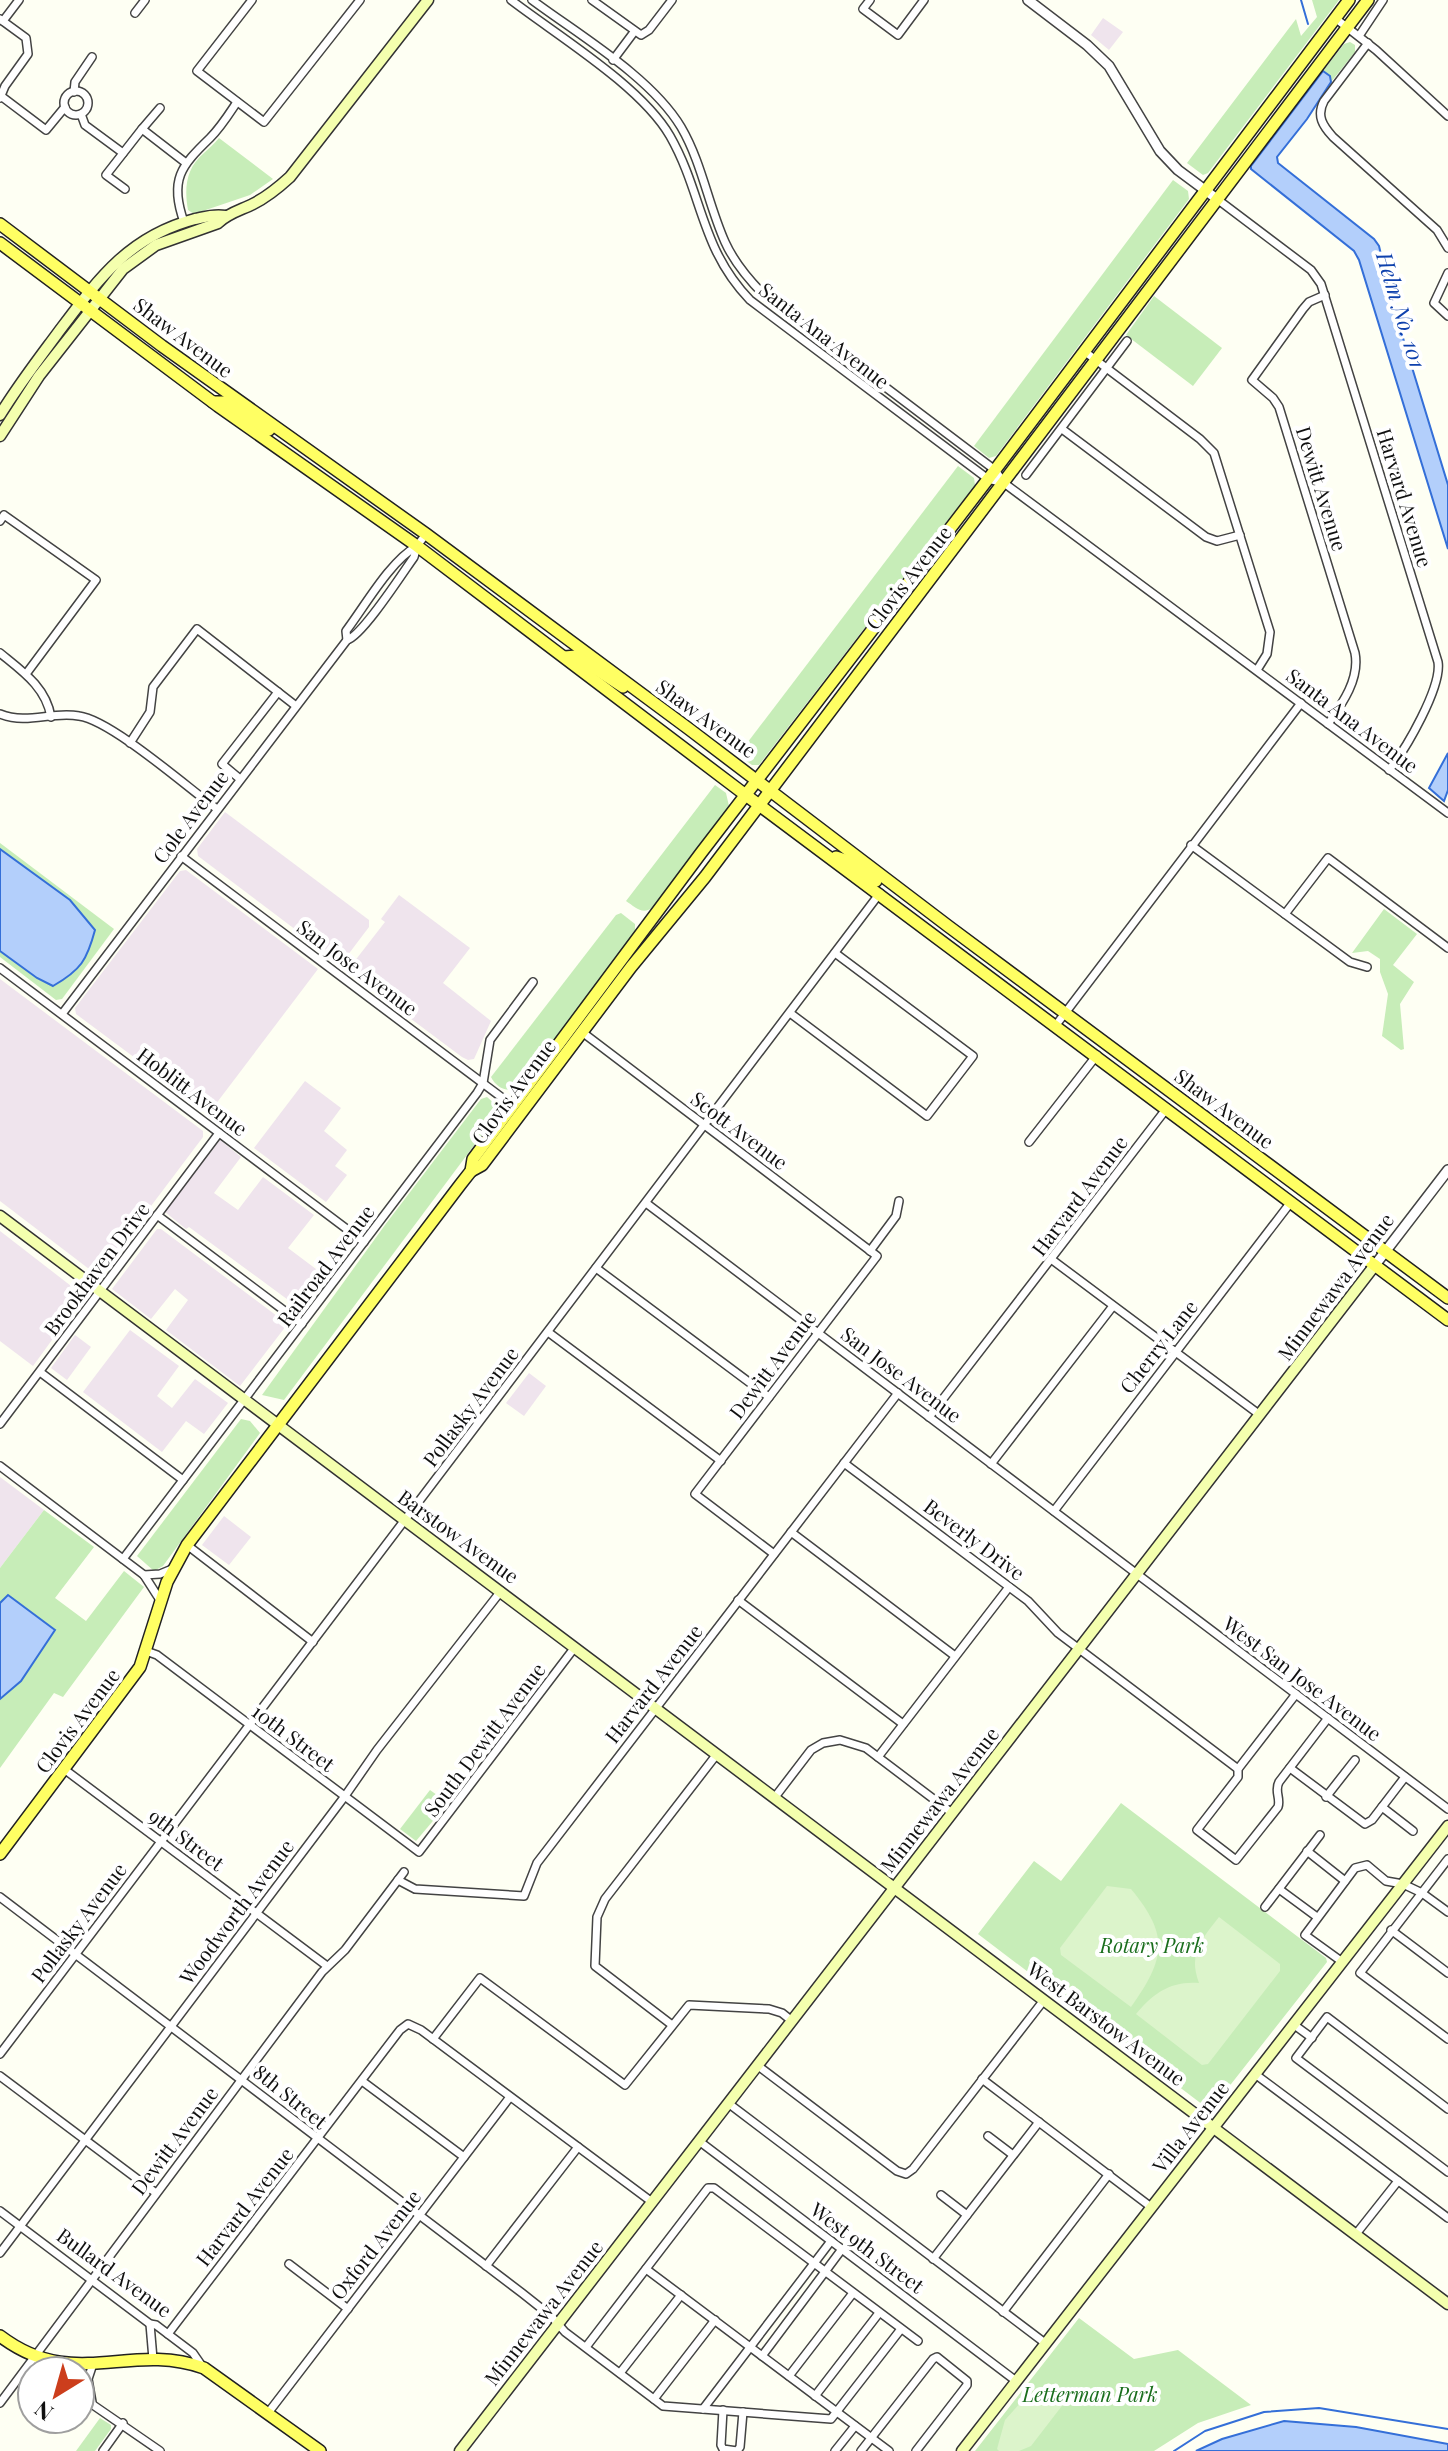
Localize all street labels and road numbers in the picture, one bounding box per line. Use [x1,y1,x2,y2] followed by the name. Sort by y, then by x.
[754,275,896,394] street label: Santa Ana Avenue
[129,291,239,383] street label: Shaw Avenue
[1291,423,1354,554] street label: Dewitt Avenue
[1371,425,1439,570] street label: Harvard Avenue
[859,520,957,635] street label: Clovis Avenue
[1282,661,1424,778] street label: Santa Ana Avenue
[651,672,762,763] street label: Shaw Avenue
[146,764,234,868] street label: Cole Avenue
[292,913,424,1021] street label: San Jose Avenue
[464,1033,561,1149] street label: Clovis Avenue
[132,1040,254,1141] street label: Hoblitt Avenue
[1170,1062,1280,1154] street label: Shaw Avenue
[686,1084,794,1175] street label: Scott Avenue
[1025,1129,1133,1261] street label: Harvard Avenue
[37,1196,155,1340] street label: Brookhaven Drive
[270,1199,379,1331] street label: Railroad Avenue
[1271,1207,1399,1365] street label: Minnewawa Avenue
[1113,1294,1203,1398] street label: Cherry Lane
[722,1304,821,1424] street label: Dewitt Avenue
[836,1320,968,1428] street label: San Jose Avenue
[416,1341,524,1472] street label: Pollasky Avenue
[393,1483,525,1589] street label: Barstow Avenue
[919,1492,1031,1586] street label: Beverly Drive
[1217,1609,1388,1746] street label: West San Jose Avenue
[598,1618,708,1748] street label: Harvard Avenue
[417,1657,551,1822] street label: South Dewitt Avenue
[28,1662,125,1778] street label: Clovis Avenue
[247,1697,341,1777] street label: 10th Street
[873,1721,1004,1877] street label: Minnewawa Avenue
[144,1802,231,1877] street label: 9th Street
[172,1833,299,1990] street label: Woodworth Avenue
[24,1857,132,1988] street label: Pollasky Avenue
[1022,1954,1191,2091] street label: West Barstow Avenue
[248,2058,334,2135] street label: 8th Street
[1145,2075,1234,2178] street label: Villa Avenue
[124,2080,223,2200] street label: Dewitt Avenue
[189,2141,299,2271] street label: Harvard Avenue
[323,2184,426,2305] street label: Oxford Avenue
[805,2195,931,2299] street label: West 9th Street
[52,2221,178,2323] street label: Bullard Avenue
[477,2234,608,2390] street label: Minnewawa Avenue

